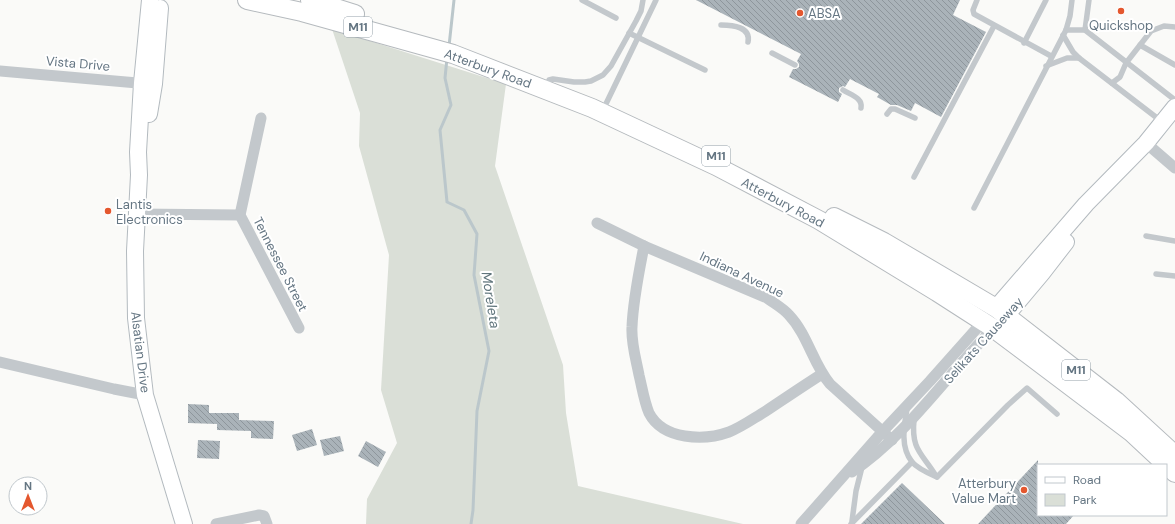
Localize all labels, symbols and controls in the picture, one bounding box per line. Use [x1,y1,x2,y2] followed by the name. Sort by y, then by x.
[808,5,841,22] place label: ABSA
[1116,6,1126,16] marker: Quickshop
[795,8,805,18] marker: ABSA
[344,17,372,37] road number: M11
[1089,17,1153,34] place label: Quickshop
[442,45,534,92] street label: Atterbury Road
[45,52,111,75] street label: Vista Drive
[702,146,730,166] road number: M11
[738,173,827,231] street label: Atterbury Road
[116,196,183,228] place label: Lantis Electronics
[103,206,113,216] marker: Lantis Electronics
[249,214,312,314] street label: Tennessee Street
[697,248,787,301] street label: Indiana Avenue
[478,270,504,330] water label: Moreleta
[940,294,1027,387] street label: Selikats Causeway
[127,310,154,394] street label: Alsatian Drive
[1062,360,1090,380] road number: M11
[1037,464,1167,516] legend
[1073,472,1101,488] text: Road
[952,475,1016,507] place label: Atterbury Value Mart
[8,476,48,516] north arrow
[24,479,32,493] text: N
[1019,485,1029,495] marker: Atterbury Value Mart
[1073,492,1097,508] text: Park

